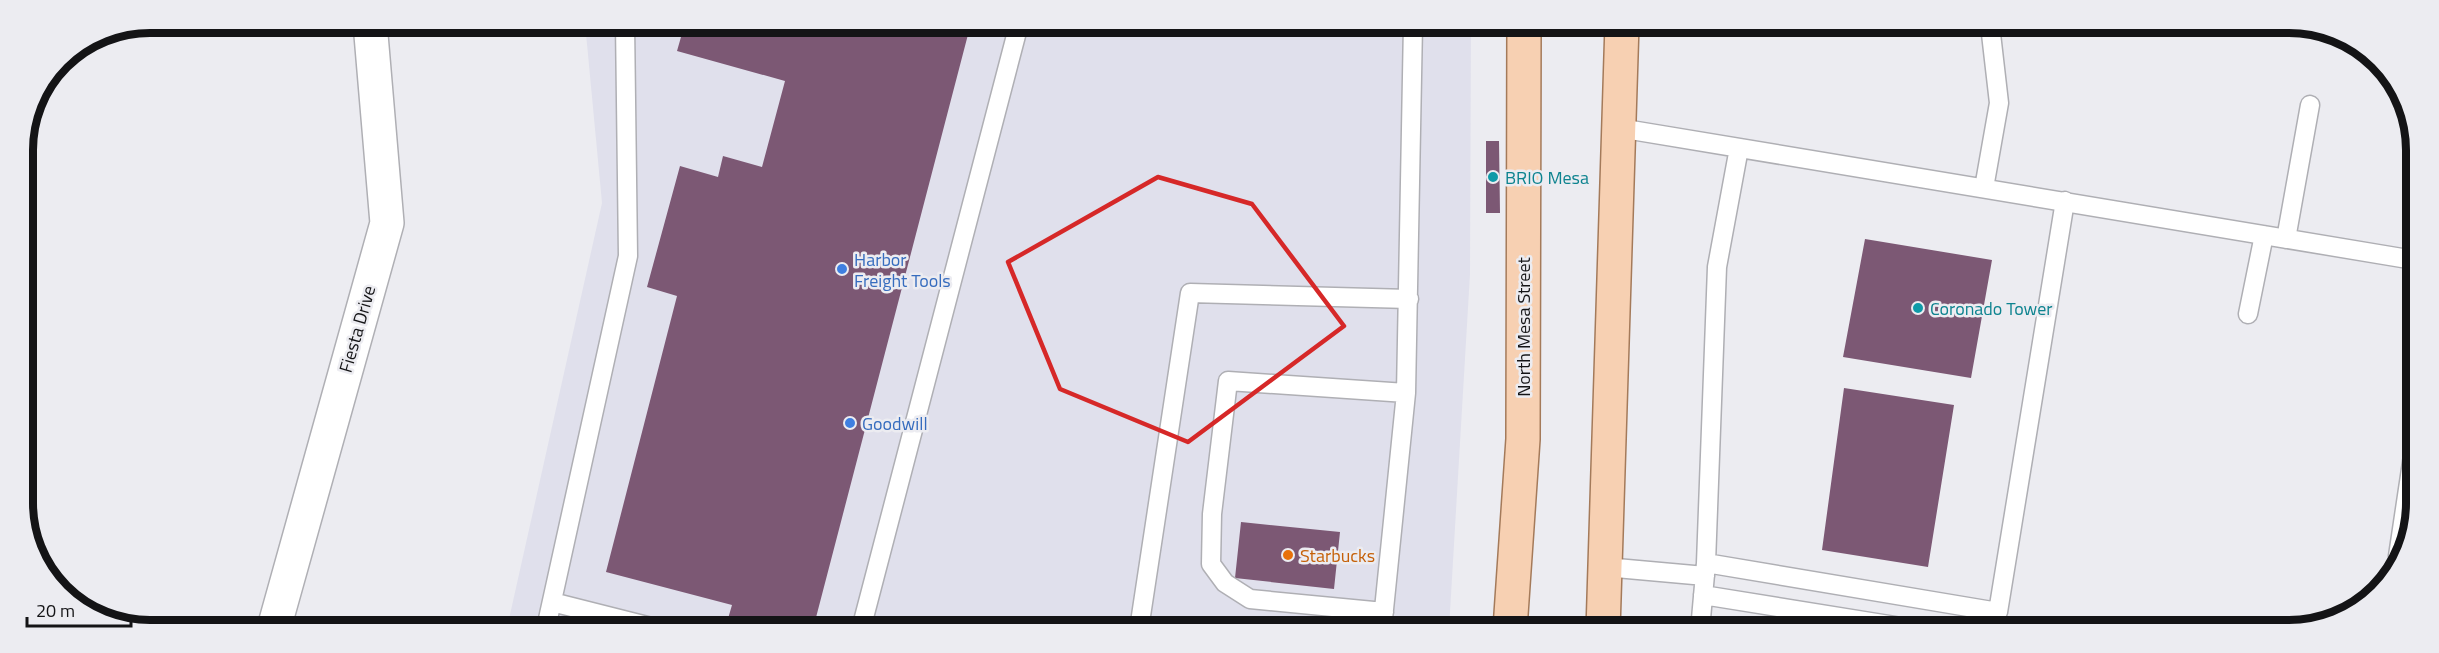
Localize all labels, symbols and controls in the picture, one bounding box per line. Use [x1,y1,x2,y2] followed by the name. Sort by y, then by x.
[1505,164,1589,191] place label: BRIO Mesa
[1486,170,1500,184] marker: BRIO Mesa
[854,246,951,294] place label: Harbor Freight Tools
[1510,257,1537,397] street label: North Mesa Street
[835,262,849,276] marker: Harbor Freight Tools
[332,282,382,376] street label: Fiesta Drive
[1930,295,2053,322] place label: Coronado Tower
[1911,301,1925,315] marker: Coronado Tower
[862,410,928,437] place label: Goodwill
[843,416,857,430] marker: Goodwill
[1300,542,1375,569] place label: Starbucks
[1281,548,1295,562] marker: Starbucks
[27,590,130,628] scale bar
[36,597,75,624] text: 20 m

